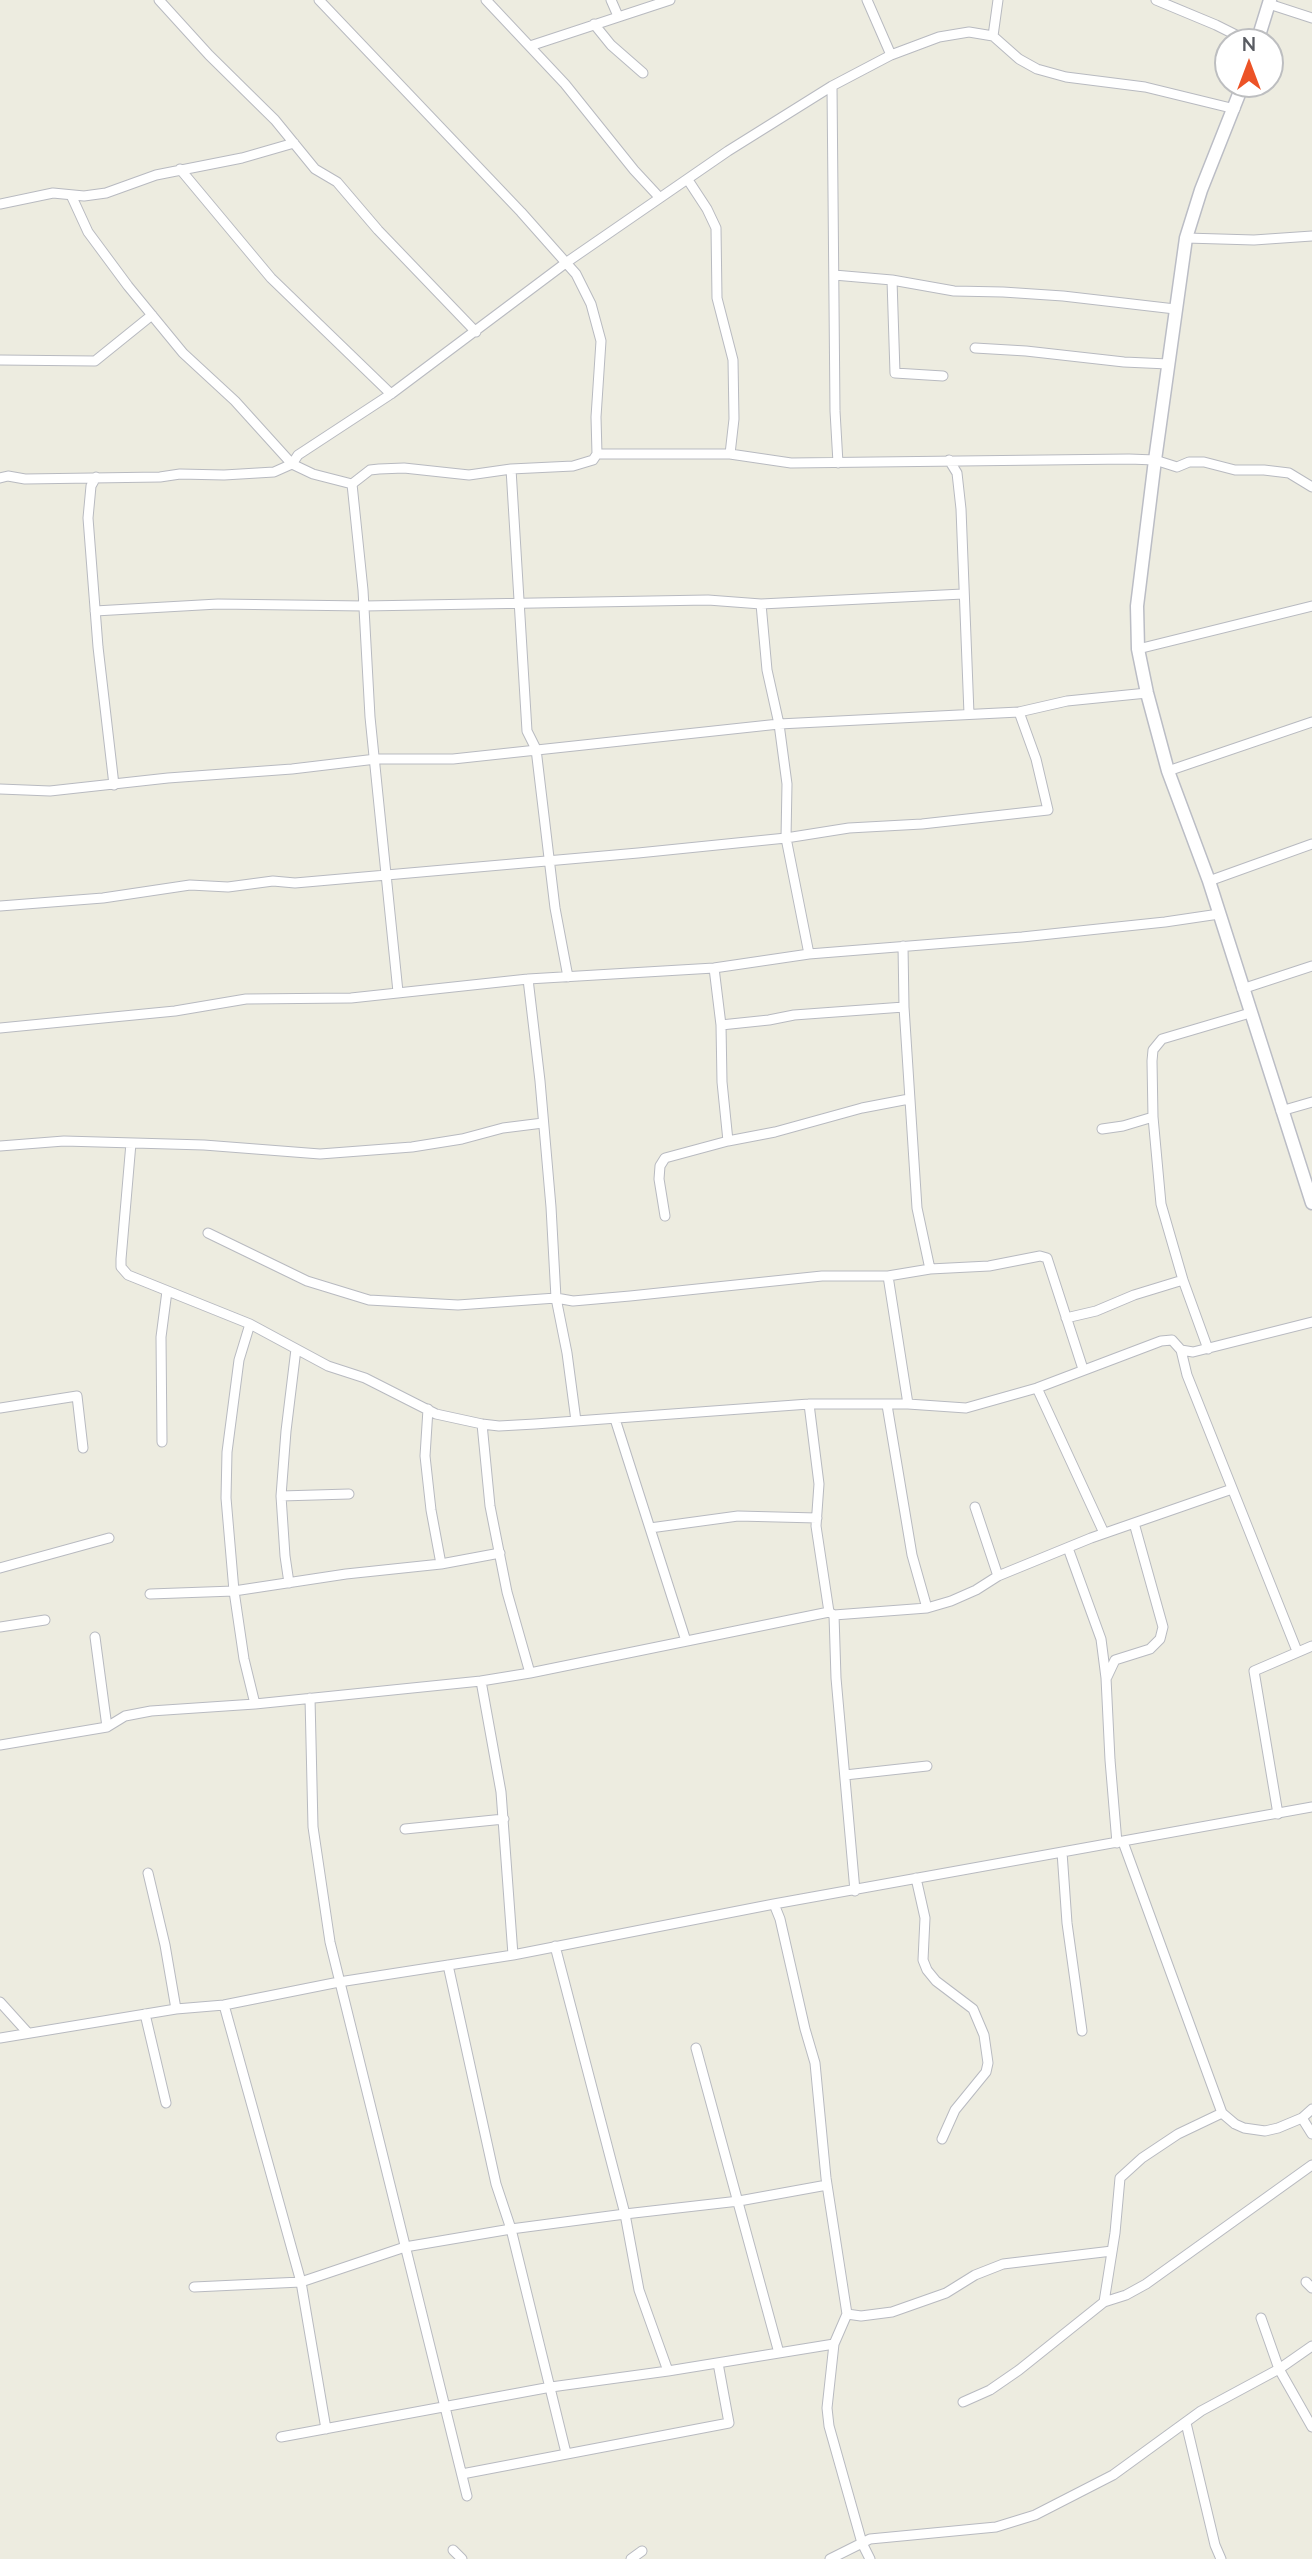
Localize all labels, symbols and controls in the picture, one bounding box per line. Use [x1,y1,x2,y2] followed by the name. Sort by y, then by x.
[1214,28,1284,98] north arrow
[1242,32,1256,56] text: N

